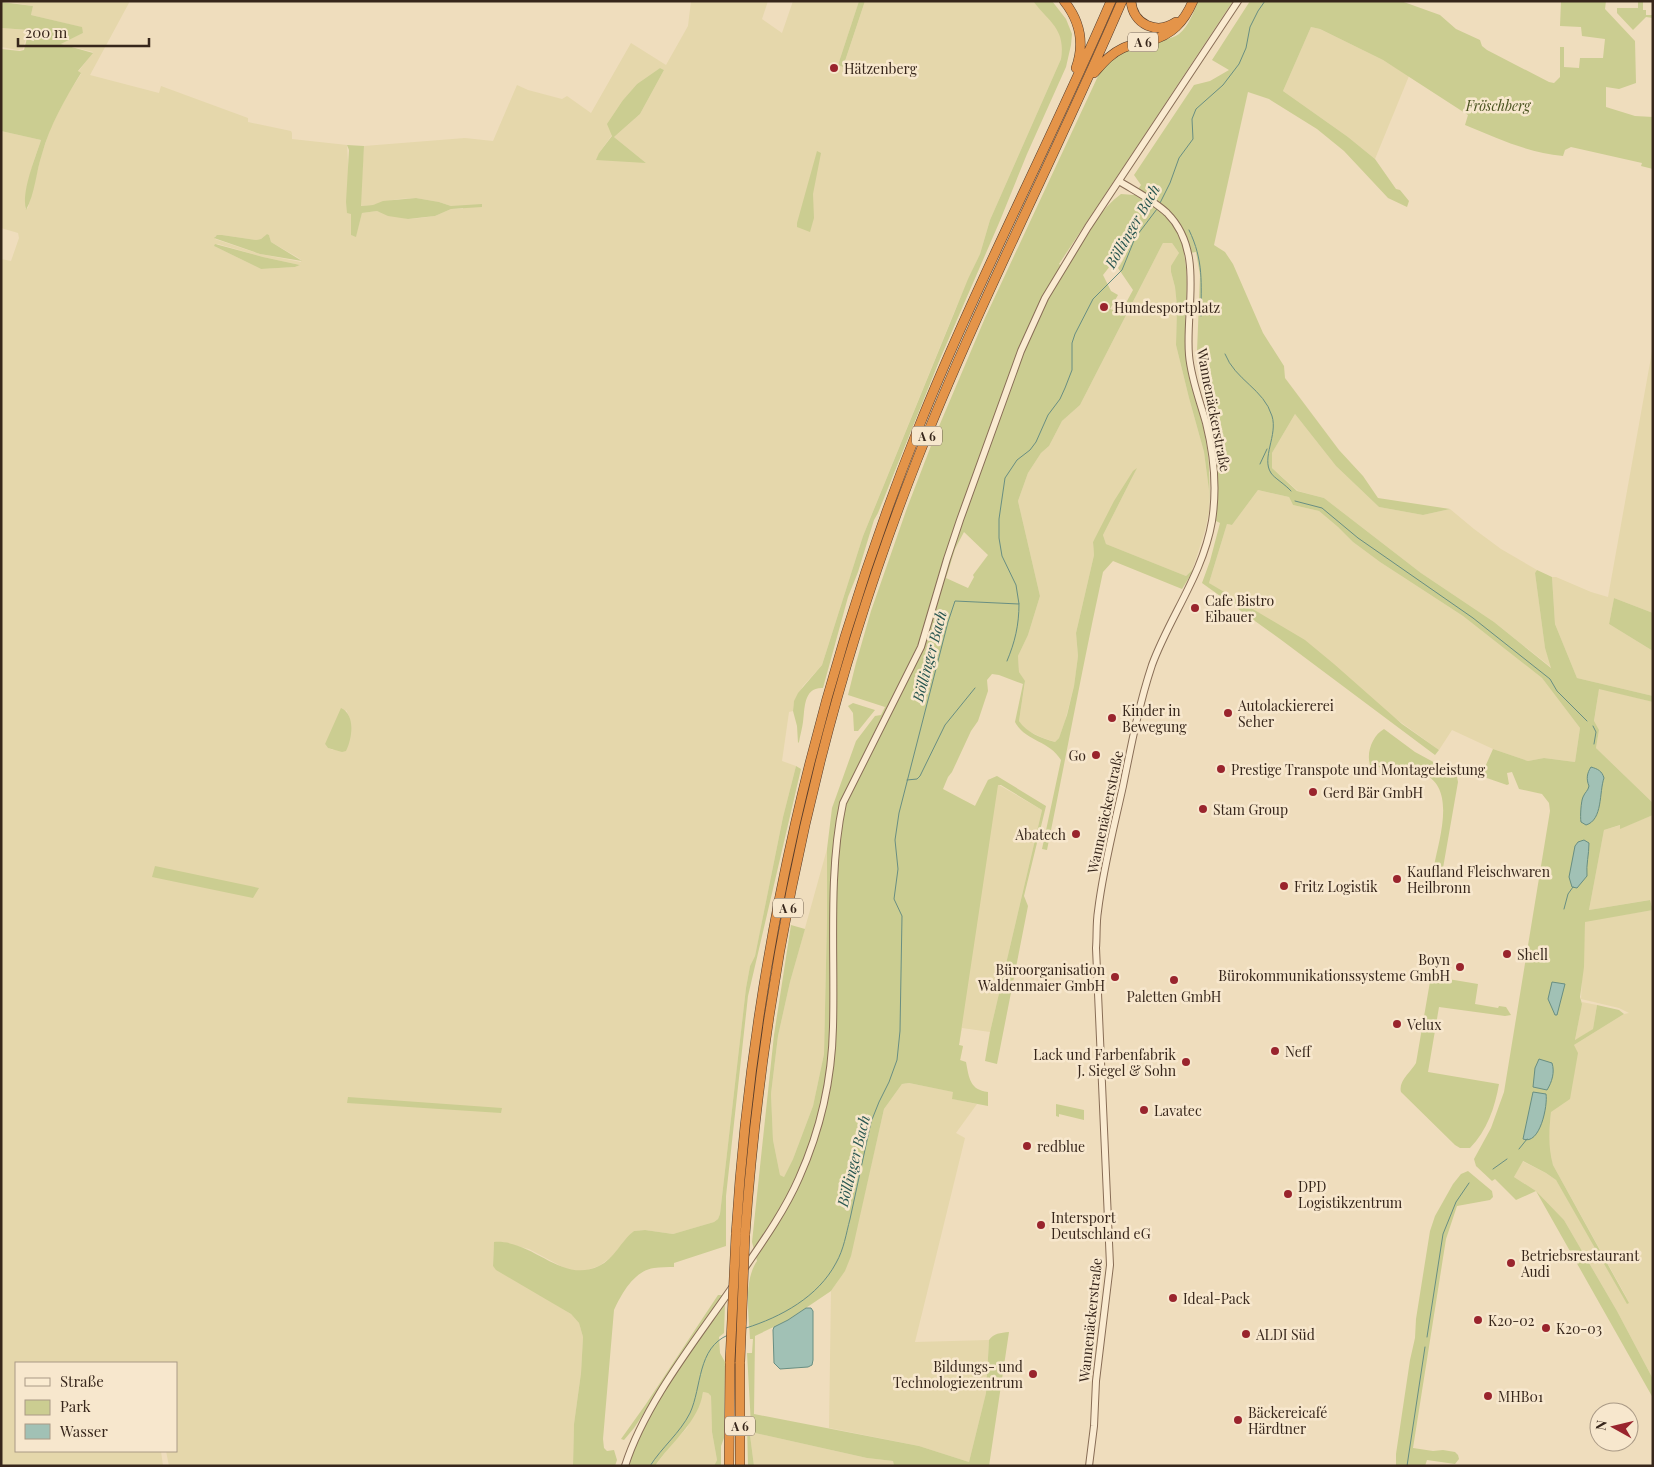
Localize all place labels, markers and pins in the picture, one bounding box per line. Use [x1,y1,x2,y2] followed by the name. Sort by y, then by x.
[844,59,918,78] place label: Hätzenberg
[828,62,840,74] marker: Hätzenberg
[1114,298,1220,317] place label: Hundesportplatz
[1098,301,1110,313] marker: Hundesportplatz
[1205,591,1275,626] place label: Cafe Bistro Eibauer
[1189,602,1201,614] marker: Cafe Bistro Eibauer
[1237,696,1334,731] place label: Autolackiererei Seher
[1122,701,1187,736] place label: Kinder in Bewegung
[1222,707,1234,719] marker: Autolackiererei Seher
[1106,712,1118,724] marker: Kinder in Bewegung
[1068,746,1086,765] place label: Go
[1090,749,1102,761] marker: Go
[1231,760,1486,779] place label: Prestige Transpote und Montageleistung
[1215,763,1227,775] marker: Prestige Transpote und Montageleistung
[1323,783,1424,802] place label: Gerd Bär GmbH
[1307,786,1319,798] marker: Gerd Bär GmbH
[1213,800,1288,819] place label: Stam Group
[1197,803,1209,815] marker: Stam Group
[1014,825,1067,844] place label: Abatech
[1070,828,1082,840] marker: Abatech
[1407,862,1551,897] place label: Kaufland Fleischwaren Heilbronn
[1391,873,1403,885] marker: Kaufland Fleischwaren Heilbronn
[1294,877,1378,896] place label: Fritz Logistik
[1278,880,1290,892] marker: Fritz Logistik
[1517,945,1548,964] place label: Shell
[1501,948,1513,960] marker: Shell
[1218,950,1451,985] place label: Boyn Bürokommunikationssysteme GmbH
[977,960,1106,995] place label: Büroorganisation Waldenmaier GmbH
[1454,961,1466,973] marker: Boyn Bürokommunikationssysteme GmbH
[1109,971,1121,983] marker: Büroorganisation Waldenmaier GmbH
[1168,974,1180,986] marker: Paletten GmbH
[1127,987,1222,1006] place label: Paletten GmbH
[1406,1015,1442,1034] place label: Velux
[1391,1018,1403,1030] marker: Velux
[1285,1042,1313,1061] place label: Neff
[1033,1045,1177,1080] place label: Lack und Farbenfabrik J. Siegel & Sohn
[1269,1045,1281,1057] marker: Neff
[1180,1056,1192,1068] marker: Lack und Farbenfabrik J. Siegel & Sohn
[1154,1101,1202,1120] place label: Lavatec
[1138,1104,1150,1116] marker: Lavatec
[1037,1137,1085,1156] place label: redblue
[1021,1140,1033,1152] marker: redblue
[1298,1177,1403,1212] place label: DPD Logistikzentrum
[1282,1188,1294,1200] marker: DPD Logistikzentrum
[1051,1208,1151,1243] place label: Intersport Deutschland eG
[1035,1219,1047,1231] marker: Intersport Deutschland eG
[1520,1246,1640,1281] place label: Betriebsrestaurant Audi
[1505,1257,1517,1269] marker: Betriebsrestaurant Audi
[1183,1289,1251,1308] place label: Ideal-Pack
[1167,1292,1179,1304] marker: Ideal-Pack
[1488,1311,1535,1330] place label: K20-02
[1472,1314,1484,1326] marker: K20-02
[1556,1319,1602,1338] place label: K20-03
[1540,1322,1552,1334] marker: K20-03
[1255,1325,1315,1344] place label: ALDI Süd
[1240,1328,1252,1340] marker: ALDI Süd
[893,1357,1024,1392] place label: Bildungs- und Technologiezentrum
[1027,1368,1039,1380] marker: Bildungs- und Technologiezentrum
[1498,1387,1543,1406] place label: MHB01
[1482,1390,1494,1402] marker: MHB01
[1248,1403,1327,1438] place label: Bäckereicafé Härdtner
[1232,1414,1244,1426] marker: Bäckereicafé Härdtner

